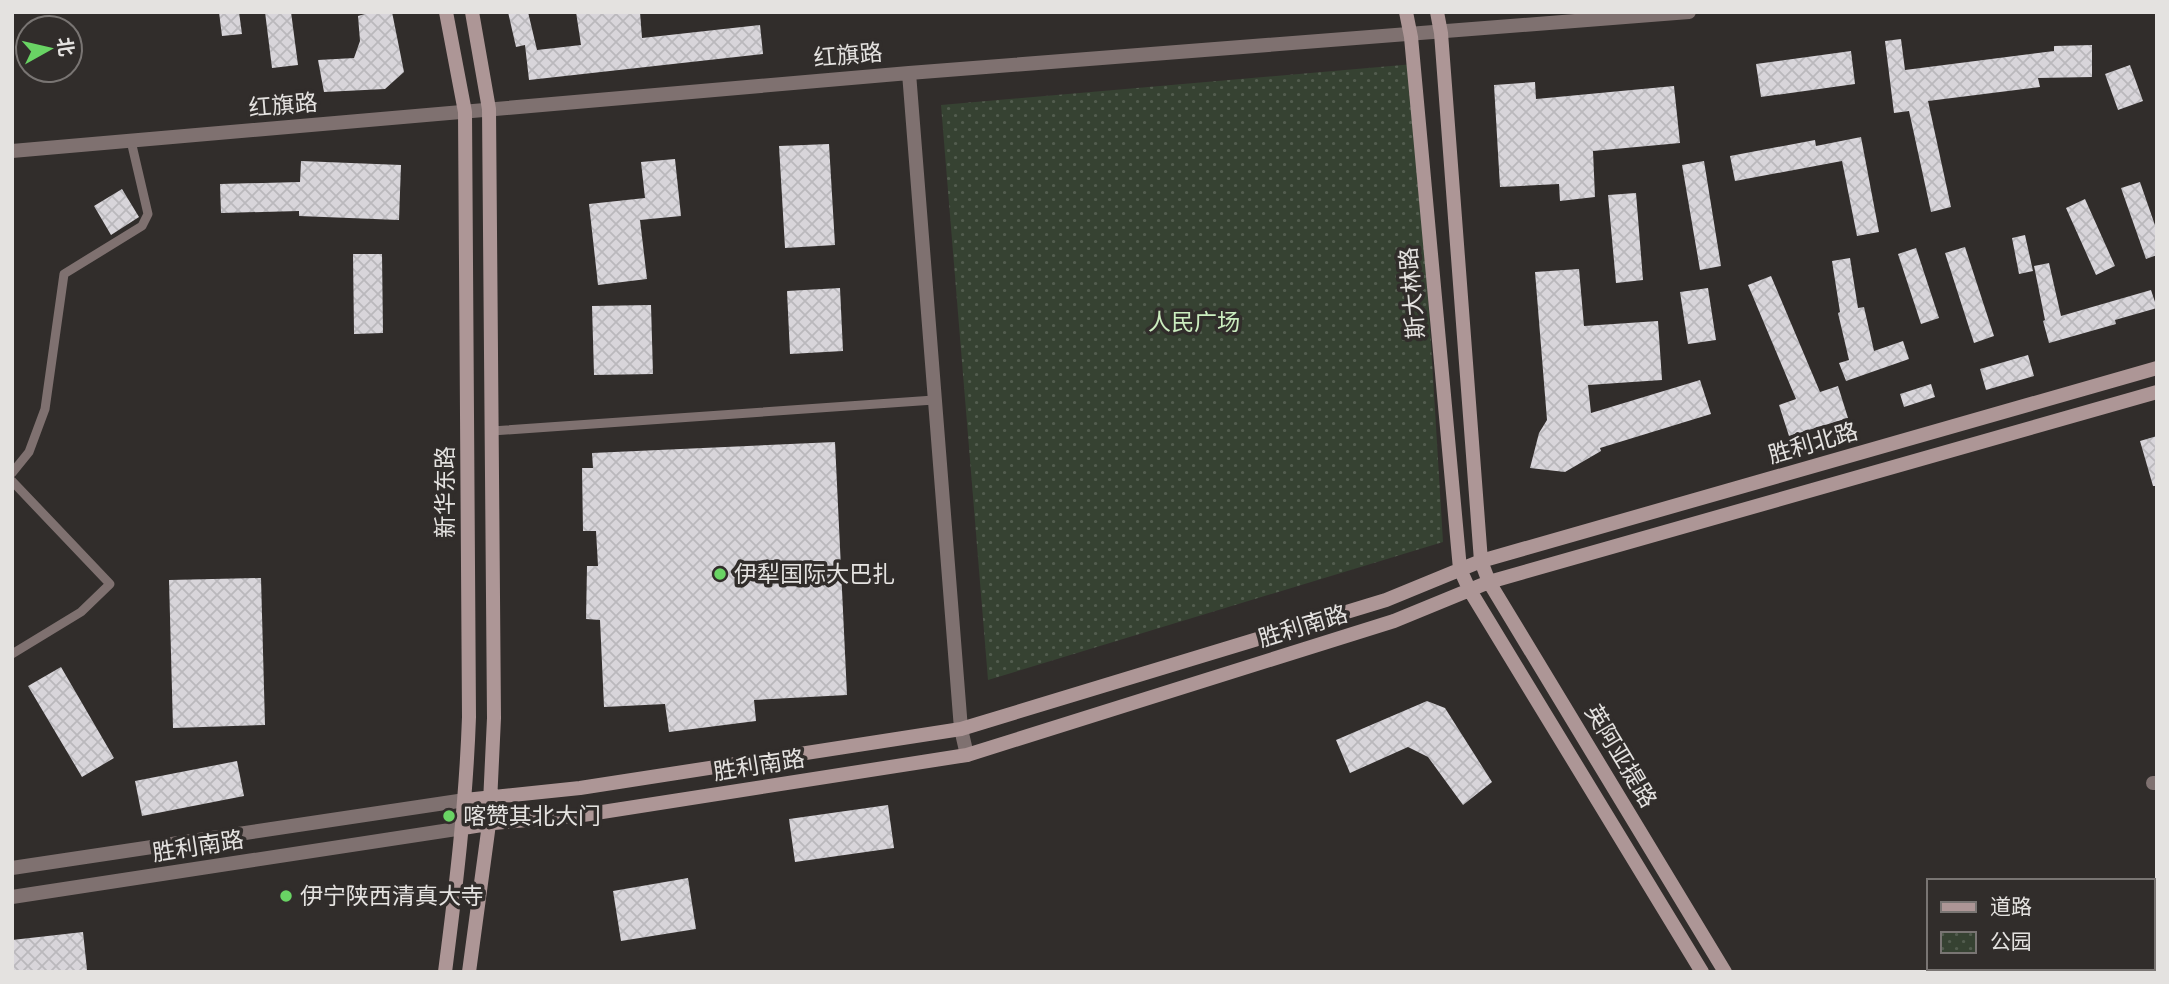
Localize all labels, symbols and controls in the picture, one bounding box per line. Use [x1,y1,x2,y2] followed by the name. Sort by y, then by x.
[14,14,84,84] north arrow
[53,36,78,58] text: 北
[812,38,884,72] street label: 红旗路
[247,88,319,122] street label: 红旗路
[1394,246,1430,340] street label: 斯大林路
[1148,308,1240,336] park label: 人民广场
[1765,417,1861,469] street label: 胜利北路
[431,446,459,538] street label: 新华东路
[734,560,895,588] place label: 伊犁国际大巴扎
[712,566,728,582] marker: 伊犁国际大巴扎
[1255,599,1351,653] street label: 胜利南路
[1579,700,1663,812] street label: 英阿亚提路
[711,744,807,786] street label: 胜利南路
[463,802,601,830] place label: 喀赞其北大门
[441,808,457,824] marker: 喀赞其北大门
[150,825,246,867] street label: 胜利南路
[1927,879,2155,970] legend
[300,882,484,910] place label: 伊宁陕西清真大寺
[278,888,294,904] marker: 伊宁陕西清真大寺
[1990,894,2032,919] text: 道路
[1990,929,2032,954] text: 公园

